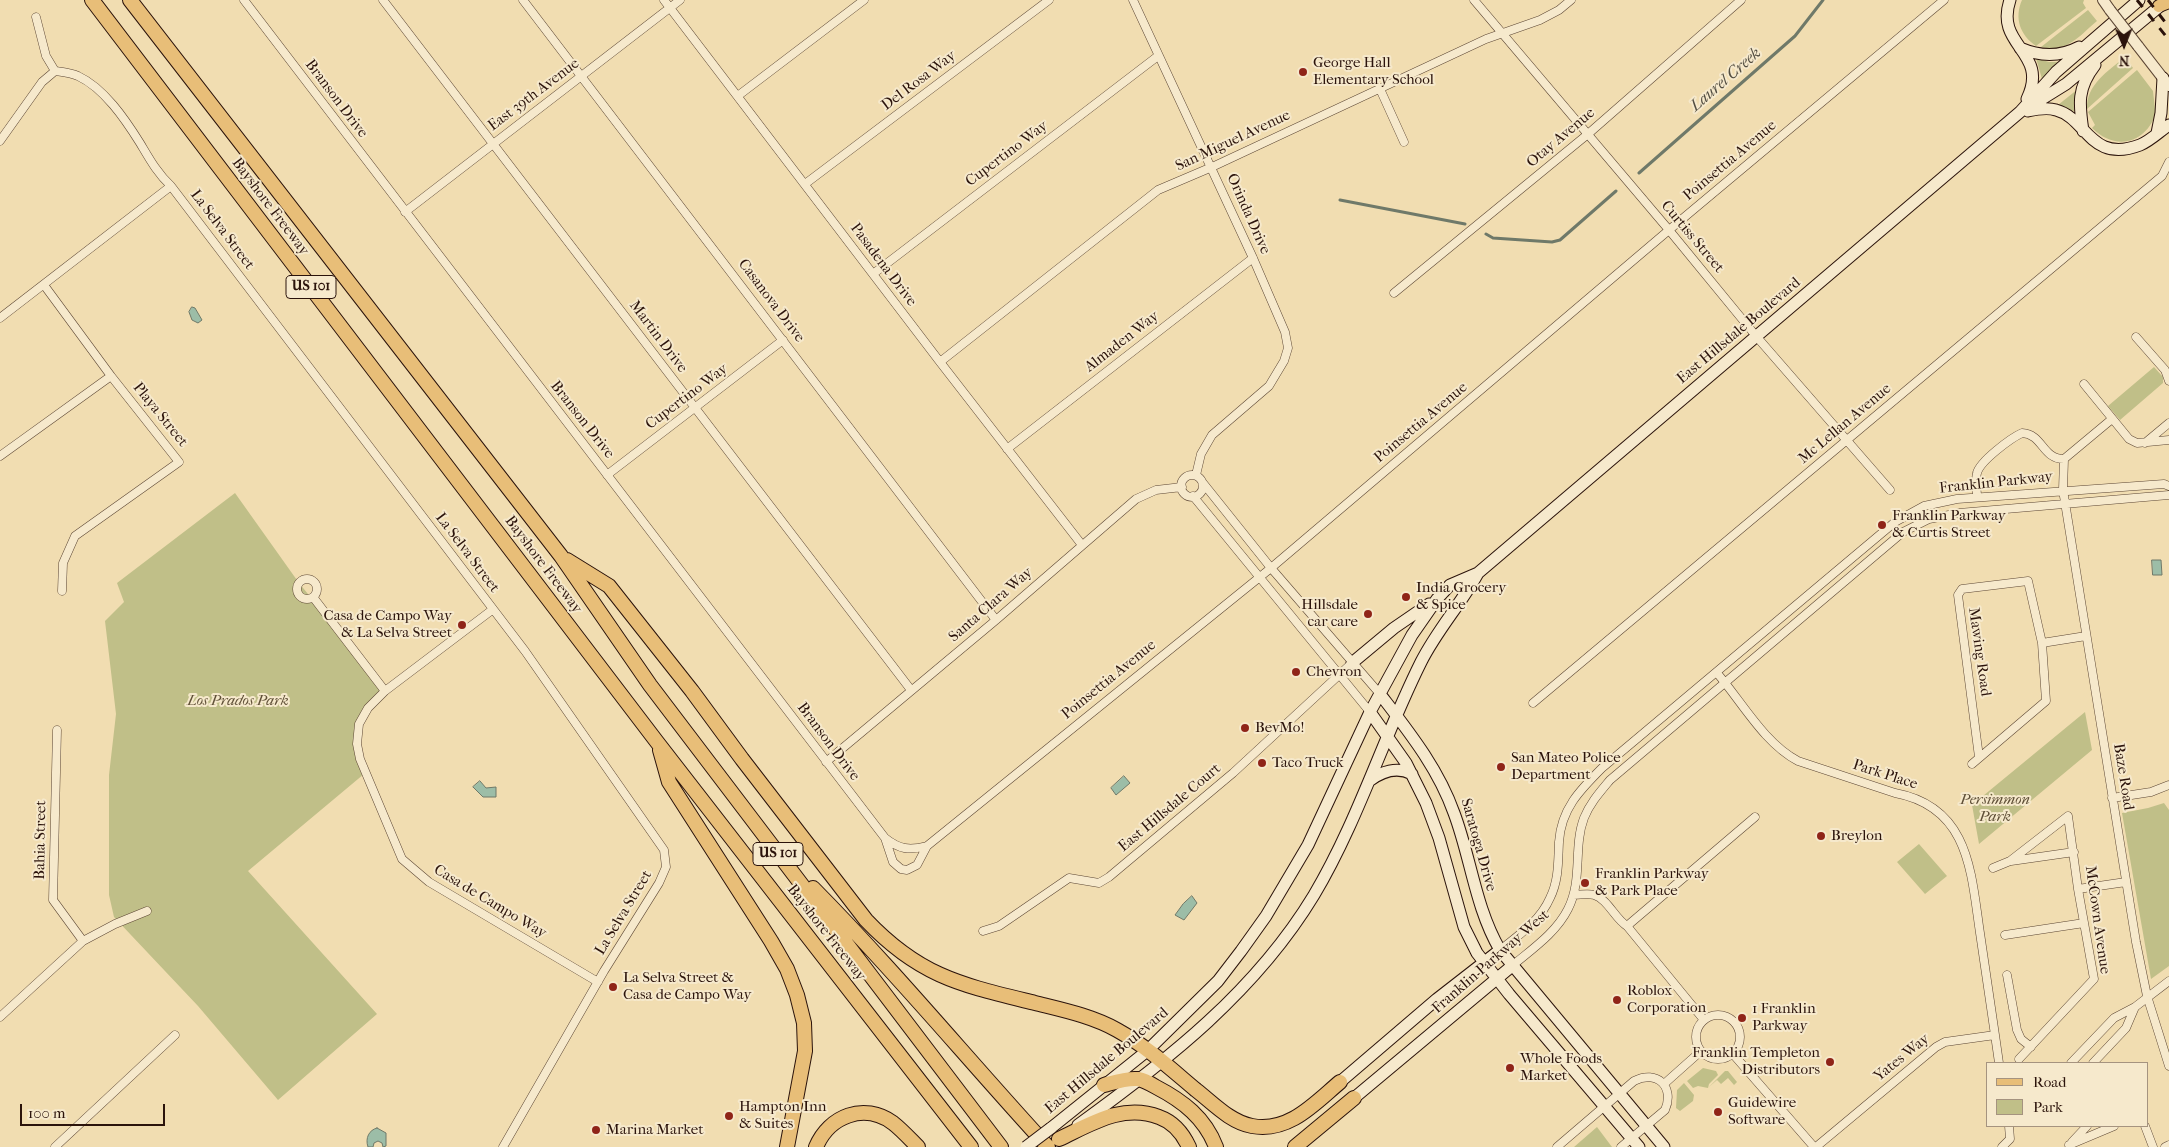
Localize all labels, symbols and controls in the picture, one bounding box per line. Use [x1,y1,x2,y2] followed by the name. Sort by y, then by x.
[2099,20,2149,70] north arrow
[1687,44,1765,116] water label: Laurel Creek
[878,47,960,115] street label: Del Rosa Way
[2119,52,2130,69] text: N
[1313,54,1434,89] place label: George Hall Elementary School
[485,55,583,135] street label: East 39th Avenue
[301,56,371,142] street label: Branson Drive
[1297,66,1309,78] marker: George Hall Elementary School
[1523,104,1599,172] street label: Otay Avenue
[1173,107,1293,175] street label: San Miguel Avenue
[962,117,1052,191] street label: Cupertino Way
[1680,117,1780,205] street label: Poinsettia Avenue
[227,155,313,259] street label: Bayshore Freeway
[1222,171,1274,257] street label: Orinda Drive
[186,186,258,274] street label: La Selva Street
[1657,197,1727,277] street label: Curtiss Street
[846,220,920,310] street label: Pasadena Drive
[734,256,808,346] street label: Casanova Drive
[1674,274,1804,388] street label: East Hillsdale Boulevard
[286,276,336,298] road number: US 101
[625,297,691,377] street label: Martin Drive
[1081,307,1163,377] street label: Almaden Way
[642,360,732,434] street label: Cupertino Way
[546,378,618,462] street label: Branson Drive
[129,379,191,451] street label: Playa Street
[1371,379,1471,467] street label: Poinsettia Avenue
[1795,380,1895,468] street label: Mc Lellan Avenue
[1938,468,2054,498] street label: Franklin Parkway
[1892,507,2006,542] place label: Franklin Parkway & Curtis Street
[431,509,503,597] street label: La Selva Street
[500,513,586,617] street label: Bayshore Freeway
[1876,519,1888,531] marker: Franklin Parkway & Curtis Street
[946,564,1036,646] street label: Santa Clara Way
[1416,579,1506,614] place label: India Grocery & Spice
[1400,591,1412,603] marker: India Grocery & Spice
[1301,596,1358,631] place label: Hillsdale car care
[324,607,452,642] place label: Casa de Campo Way & La Selva Street
[1964,607,1994,697] street label: Mawing Road
[1362,608,1374,620] marker: Hillsdale car care
[456,619,468,631] marker: Casa de Campo Way & La Selva Street
[1058,637,1160,723] street label: Poinsettia Avenue
[1306,663,1362,681] place label: Chevron
[1290,666,1302,678] marker: Chevron
[187,692,289,710] park label: Los Prados Park
[793,699,863,785] street label: Branson Drive
[1255,719,1304,737] place label: BevMo!
[1239,722,1251,734] marker: BevMo!
[2109,742,2137,812] street label: Baze Road
[1511,749,1621,784] place label: San Mateo Police Department
[1272,754,1343,772] place label: Taco Truck
[1850,756,1920,794] street label: Park Place
[1256,757,1268,769] marker: Taco Truck
[1115,760,1225,856] street label: East Hillsdale Court
[1495,761,1507,773] marker: San Mateo Police Department
[1960,791,2030,826] park label: Persimmon Park
[1456,796,1500,894] street label: Saratoga Drive
[31,800,51,880] street label: Bahia Street
[1831,827,1882,845] place label: Breylon
[1815,830,1827,842] marker: Breylon
[753,842,803,866] road number: US 101
[430,861,550,943] street label: Casa de Campo Way
[1595,865,1709,900] place label: Franklin Parkway & Park Place
[2080,865,2114,975] street label: McCown Avenue
[592,867,656,959] street label: La Selva Street
[1579,877,1591,889] marker: Franklin Parkway & Park Place
[783,881,869,985] street label: Bayshore Freeway
[1429,906,1553,1018] street label: Franklin Parkway West
[623,969,751,1004] place label: La Selva Street & Casa de Campo Way
[607,981,619,993] marker: La Selva Street & Casa de Campo Way
[1627,982,1706,1017] place label: Roblox Corporation
[1611,994,1623,1006] marker: Roblox Corporation
[1752,1000,1816,1035] place label: 1 Franklin Parkway
[1042,1004,1172,1118] street label: East Hillsdale Boulevard
[1736,1012,1748,1024] marker: 1 Franklin Parkway
[1871,1030,1933,1086] street label: Yates Way
[1692,1044,1820,1079] place label: Franklin Templeton Distributors
[1520,1050,1602,1085] place label: Whole Foods Market
[1824,1056,1836,1068] marker: Franklin Templeton Distributors
[1504,1062,1516,1074] marker: Whole Foods Market
[1986,1062,2149,1127] legend
[2033,1073,2066,1091] text: Road
[22,1094,168,1126] scale bar
[1728,1094,1796,1129] place label: Guidewire Software
[739,1098,826,1133] place label: Hampton Inn & Suites
[2033,1098,2063,1116] text: Park
[28,1104,66,1122] text: 100 m
[1712,1106,1724,1118] marker: Guidewire Software
[723,1110,735,1122] marker: Hampton Inn & Suites
[606,1121,704,1139] place label: Marina Market
[590,1124,602,1136] marker: Marina Market

